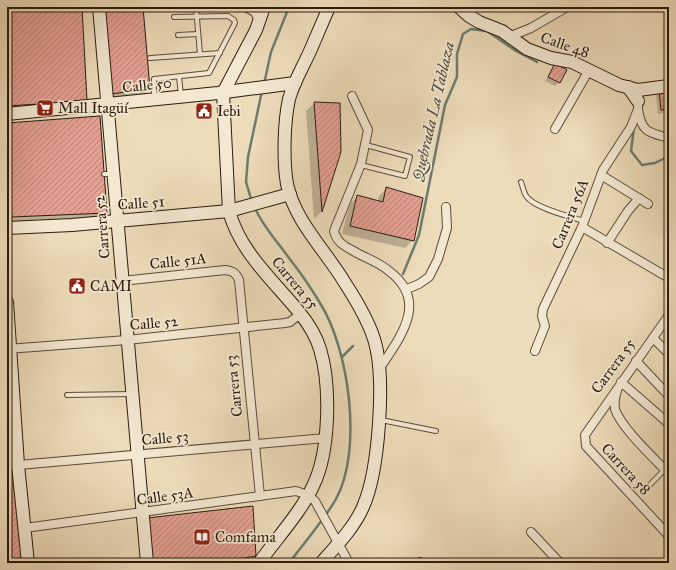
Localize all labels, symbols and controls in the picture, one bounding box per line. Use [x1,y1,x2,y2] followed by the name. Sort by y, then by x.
[538,28,592,62] street label: Calle 48
[408,39,458,183] water label: Quebrada La Tablaza
[121,73,173,97] street label: Calle 50
[35,98,55,118] supermarket icon: Mall Itagüí
[58,99,129,117] place label: Mall Itagüí
[194,101,214,121] public building icon: Iebi
[217,102,241,120] place label: Iebi
[548,176,592,252] street label: Carrera 56A
[117,192,165,214] street label: Calle 51
[90,194,114,259] street label: Carrera 52
[149,249,207,273] street label: Calle 51A
[268,253,322,313] street label: Carrera 55
[67,276,87,296] public building icon: CAMI
[90,277,132,295] place label: CAMI
[129,312,180,334] street label: Calle 52
[587,335,639,397] street label: Carrera 55
[222,354,246,418] street label: Carrera 53
[141,427,189,449] street label: Calle 53
[598,439,654,499] street label: Carrera 58
[135,483,195,509] street label: Calle 53A
[192,527,212,547] library icon: Comfama
[215,528,276,546] place label: Comfama

